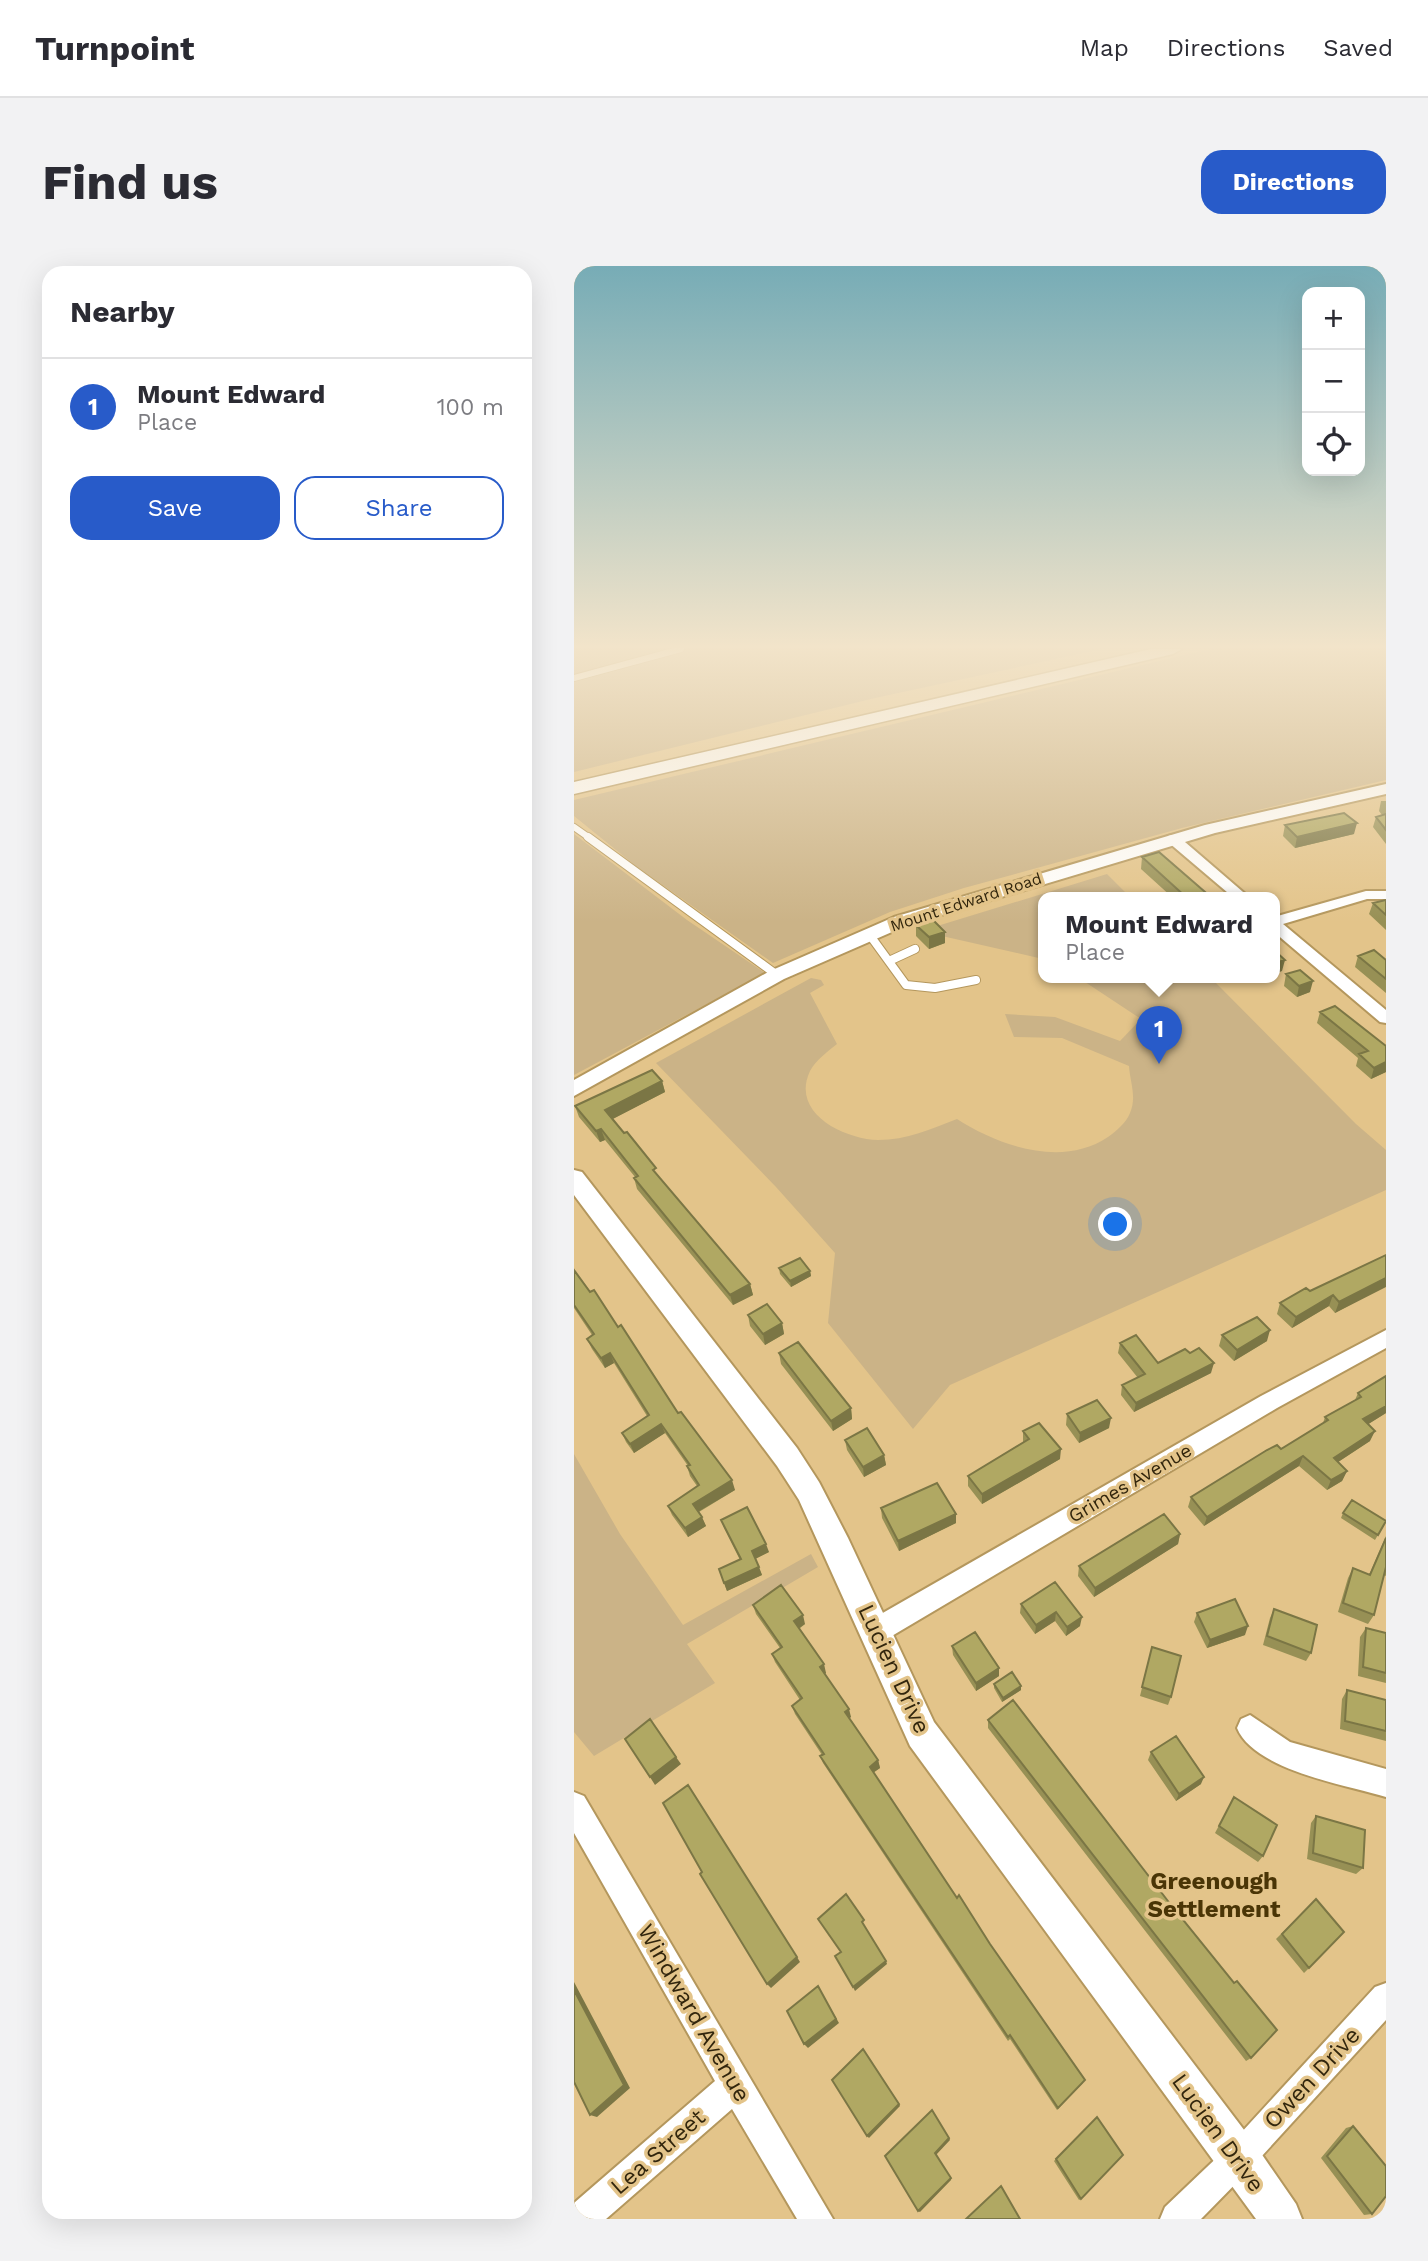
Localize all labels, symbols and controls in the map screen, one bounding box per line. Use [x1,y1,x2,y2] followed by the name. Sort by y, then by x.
[35,29,194,68] text: Turnpoint
[1080,34,1129,62] text: Map
[1167,34,1285,62] text: Directions
[1323,34,1393,62] text: Saved
[1201,150,1386,214] button: Directions
[42,153,218,211] text: Find us
[1302,287,1365,476] map controls
[1302,287,1365,350] button: +
[70,294,175,329] text: Nearby
[1302,350,1365,413] button: −
[137,379,325,409] text: Mount Edward
[88,394,98,421] text: 1
[437,394,504,421] text: 100 m
[137,409,197,436] text: Place
[1302,413,1365,476] button: locate
[70,476,280,540] button: Save
[294,476,504,540] button: Share
[888,869,1044,935] street label: Mount Edward Road
[1038,892,1280,983] popup
[1065,909,1253,939] text: Mount Edward
[1065,939,1125,966] text: Place
[1136,1006,1182,1064] pin: 1
[1098,1207,1132,1241] your location
[1064,1438,1196,1528] street label: Grimes Avenue
[852,1600,936,1738] street label: Lucien Drive
[1148,1867,1281,1923] district label: Greenough Settlement
[632,1919,756,2107] street label: Windward Avenue
[1258,2022,1366,2134] street label: Owen Drive
[1166,2069,1270,2197] street label: Lucien Drive
[605,2103,711,2200] street label: Lea Street

